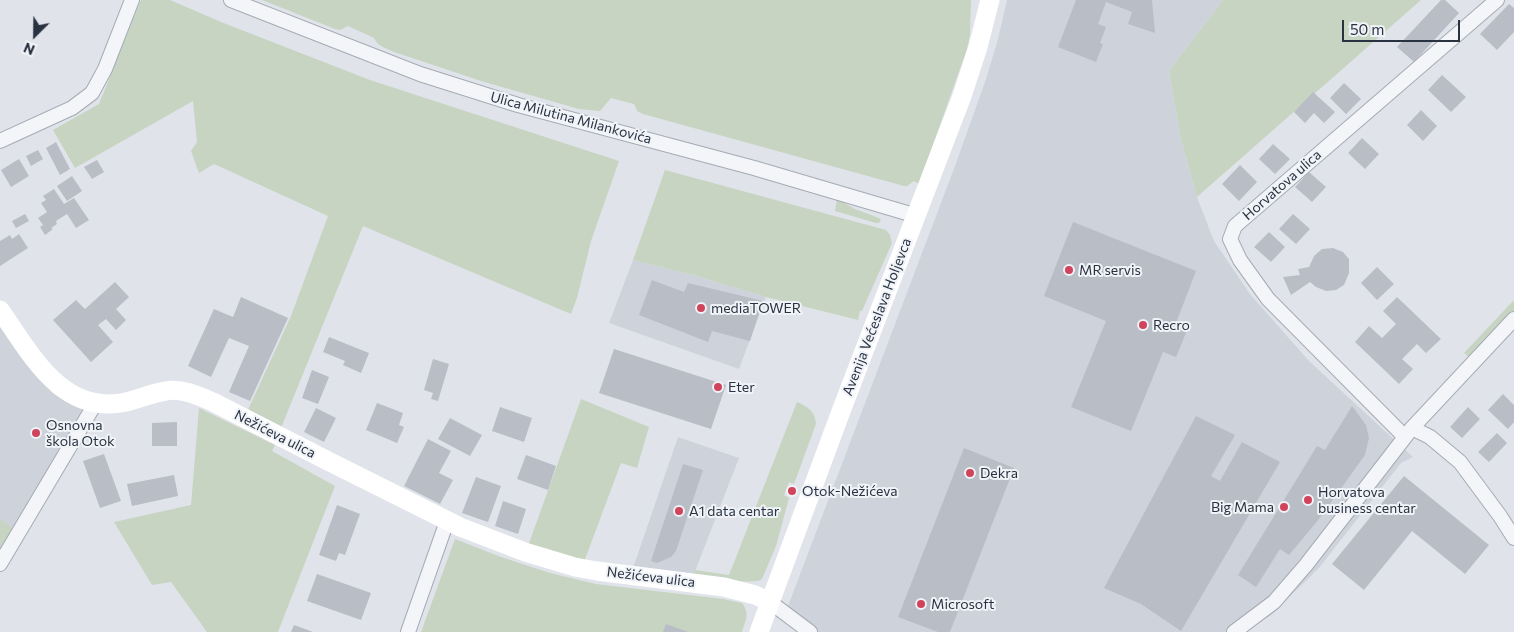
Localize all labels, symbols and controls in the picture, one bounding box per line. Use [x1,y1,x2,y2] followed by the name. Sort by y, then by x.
[10,10,60,60] north arrow
[1344,10,1462,42] scale bar
[1350,20,1384,38] text: 50 m
[21,39,37,59] text: N
[488,88,654,148] street label: Ulica Milutina Milankovića
[1239,146,1325,224] street label: Horvatova ulica
[839,236,915,398] street label: Avenija Većeslava Holjevca
[1079,262,1141,278] place label: MR servis
[1063,264,1075,276] marker: MR servis
[711,300,801,316] place label: mediaTOWER
[695,302,707,314] marker: mediaTOWER
[1153,317,1190,333] place label: Recro
[1137,319,1149,331] marker: Recro
[728,379,755,395] place label: Eter
[712,381,724,393] marker: Eter
[232,406,318,462] street label: Nežićeva ulica
[46,417,115,450] place label: Osnovna škola Otok
[30,427,42,439] marker: Osnovna škola Otok
[980,465,1018,481] place label: Dekra
[964,467,976,479] marker: Dekra
[802,483,898,499] place label: Otok-Nežićeva
[1318,484,1416,516] place label: Horvatova business centar
[786,485,798,497] marker: Otok-Nežićeva
[1302,494,1314,506] marker: Horvatova business centar
[1211,499,1274,515] place label: Big Mama
[1278,501,1290,513] marker: Big Mama
[689,503,779,519] place label: A1 data centar
[673,505,685,517] marker: A1 data centar
[606,563,696,591] street label: Nežićeva ulica
[931,596,994,612] place label: Microsoft
[915,598,927,610] marker: Microsoft

